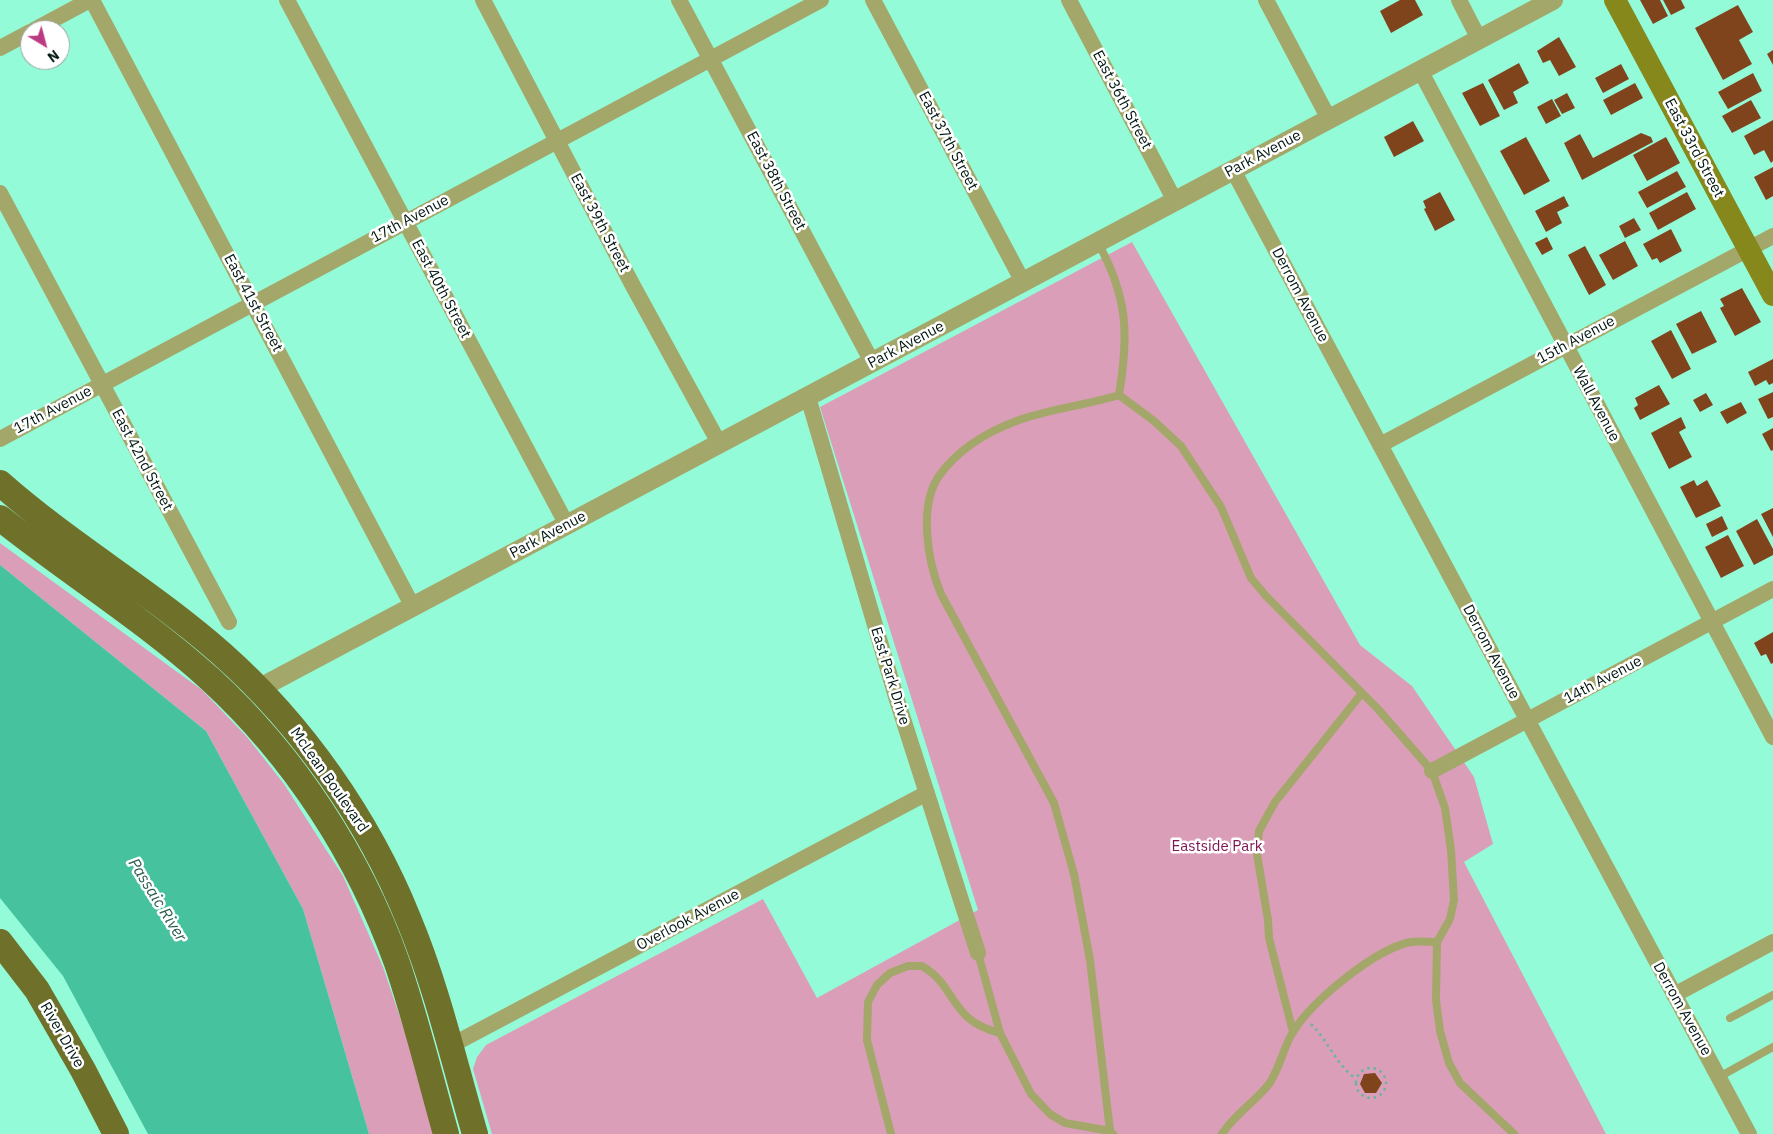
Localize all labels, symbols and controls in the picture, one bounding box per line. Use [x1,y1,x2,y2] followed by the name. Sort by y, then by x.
[20,20,70,70] north arrow
[44,46,63,66] text: N
[1088,48,1156,152] street label: East 36th Street
[914,89,982,193] street label: East 37th Street
[1660,95,1728,201] street label: East 33rd Street
[1222,126,1304,182] street label: Park Avenue
[742,129,810,233] street label: East 38th Street
[566,171,634,275] street label: East 39th Street
[368,191,452,247] street label: 17th Avenue
[407,237,475,341] street label: East 40th Street
[1268,245,1332,345] street label: Derrom Avenue
[220,251,286,355] street label: East 41st Street
[1534,312,1618,368] street label: 15th Avenue
[865,317,947,373] street label: Park Avenue
[1569,363,1623,445] street label: Wall Avenue
[11,382,95,438] street label: 17th Avenue
[108,406,176,514] street label: East 42nd Street
[507,507,589,563] street label: Park Avenue
[1459,602,1523,702] street label: Derrom Avenue
[867,625,913,727] street label: East Park Drive
[1561,652,1645,708] street label: 14th Avenue
[286,724,372,836] street label: McLean Boulevard
[1171,838,1263,856] park label: Eastside Park
[124,855,190,945] water label: Passaic River
[633,885,743,955] street label: Overlook Avenue
[1649,959,1715,1059] street label: Derrom Avenue
[36,999,88,1071] street label: River Drive

